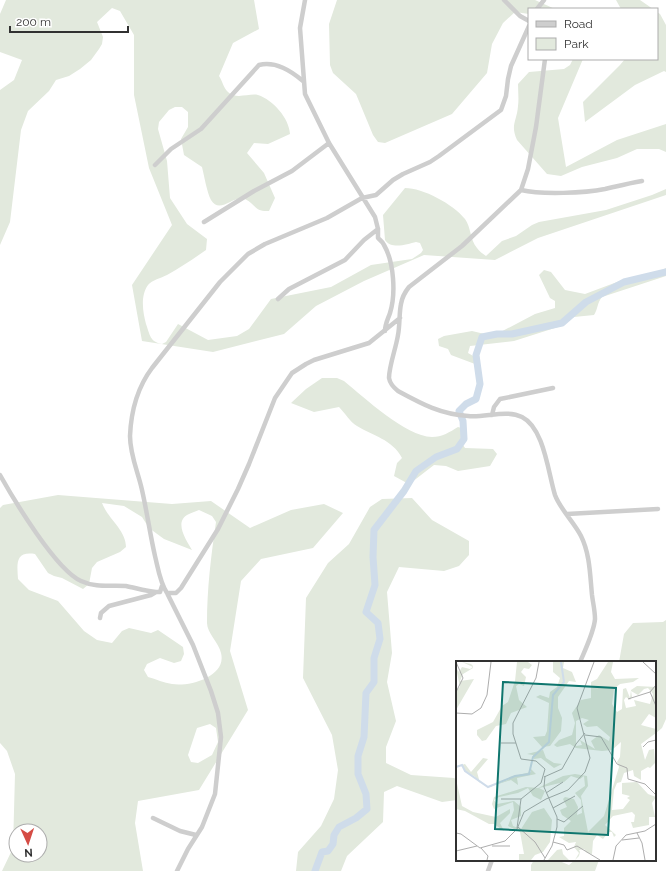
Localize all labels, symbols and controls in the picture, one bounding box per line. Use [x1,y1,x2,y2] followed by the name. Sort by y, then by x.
[10,8,128,34] scale bar
[528,8,658,60] legend
[16,15,51,29] text: 200 m
[564,17,593,31] text: Road
[564,37,589,51] text: Park
[456,661,656,861] inset map
[8,823,48,863] north arrow
[24,846,33,859] text: N

